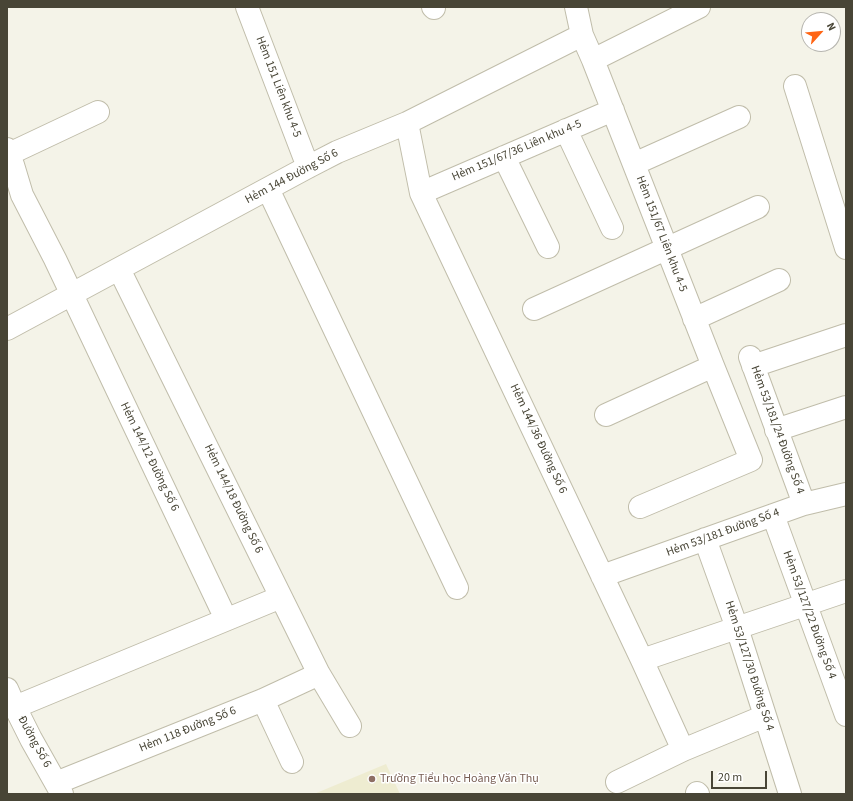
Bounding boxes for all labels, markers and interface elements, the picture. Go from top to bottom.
north arrow [801,12,841,52]
text: N [823,20,840,33]
street label: Hẻm 151 Liên khu 4-5 [252,34,304,140]
street label: Hẻm 151/67/36 Liên khu 4-5 [450,117,584,185]
street label: Hẻm 144 Đường Số 6 [243,146,341,208]
street label: Hẻm 151/67 Liên khu 4-5 [632,174,690,294]
street label: Hẻm 53/181/24 Đường Số 4 [747,364,807,496]
street label: Hẻm 144/36 Đường Số 6 [506,382,570,496]
street label: Hẻm 144/12 Đường Số 6 [116,400,182,514]
street label: Hẻm 144/18 Đường Số 6 [200,442,266,556]
street label: Hẻm 53/181 Đường Số 4 [664,506,782,560]
street label: Hẻm 53/127/22 Đường Số 4 [779,549,839,681]
street label: Hẻm 53/127/30 Đường Số 4 [721,599,777,733]
street label: Hẻm 118 Đường Số 6 [137,704,239,756]
street label: Đường Số 6 [14,714,54,770]
scale bar [713,763,769,789]
text: 20 m [718,769,742,786]
place label: Trường Tiểu học Hoàng Văn Thụ [380,772,539,786]
marker: Trường Tiểu học Hoàng Văn Thụ [367,774,377,784]

